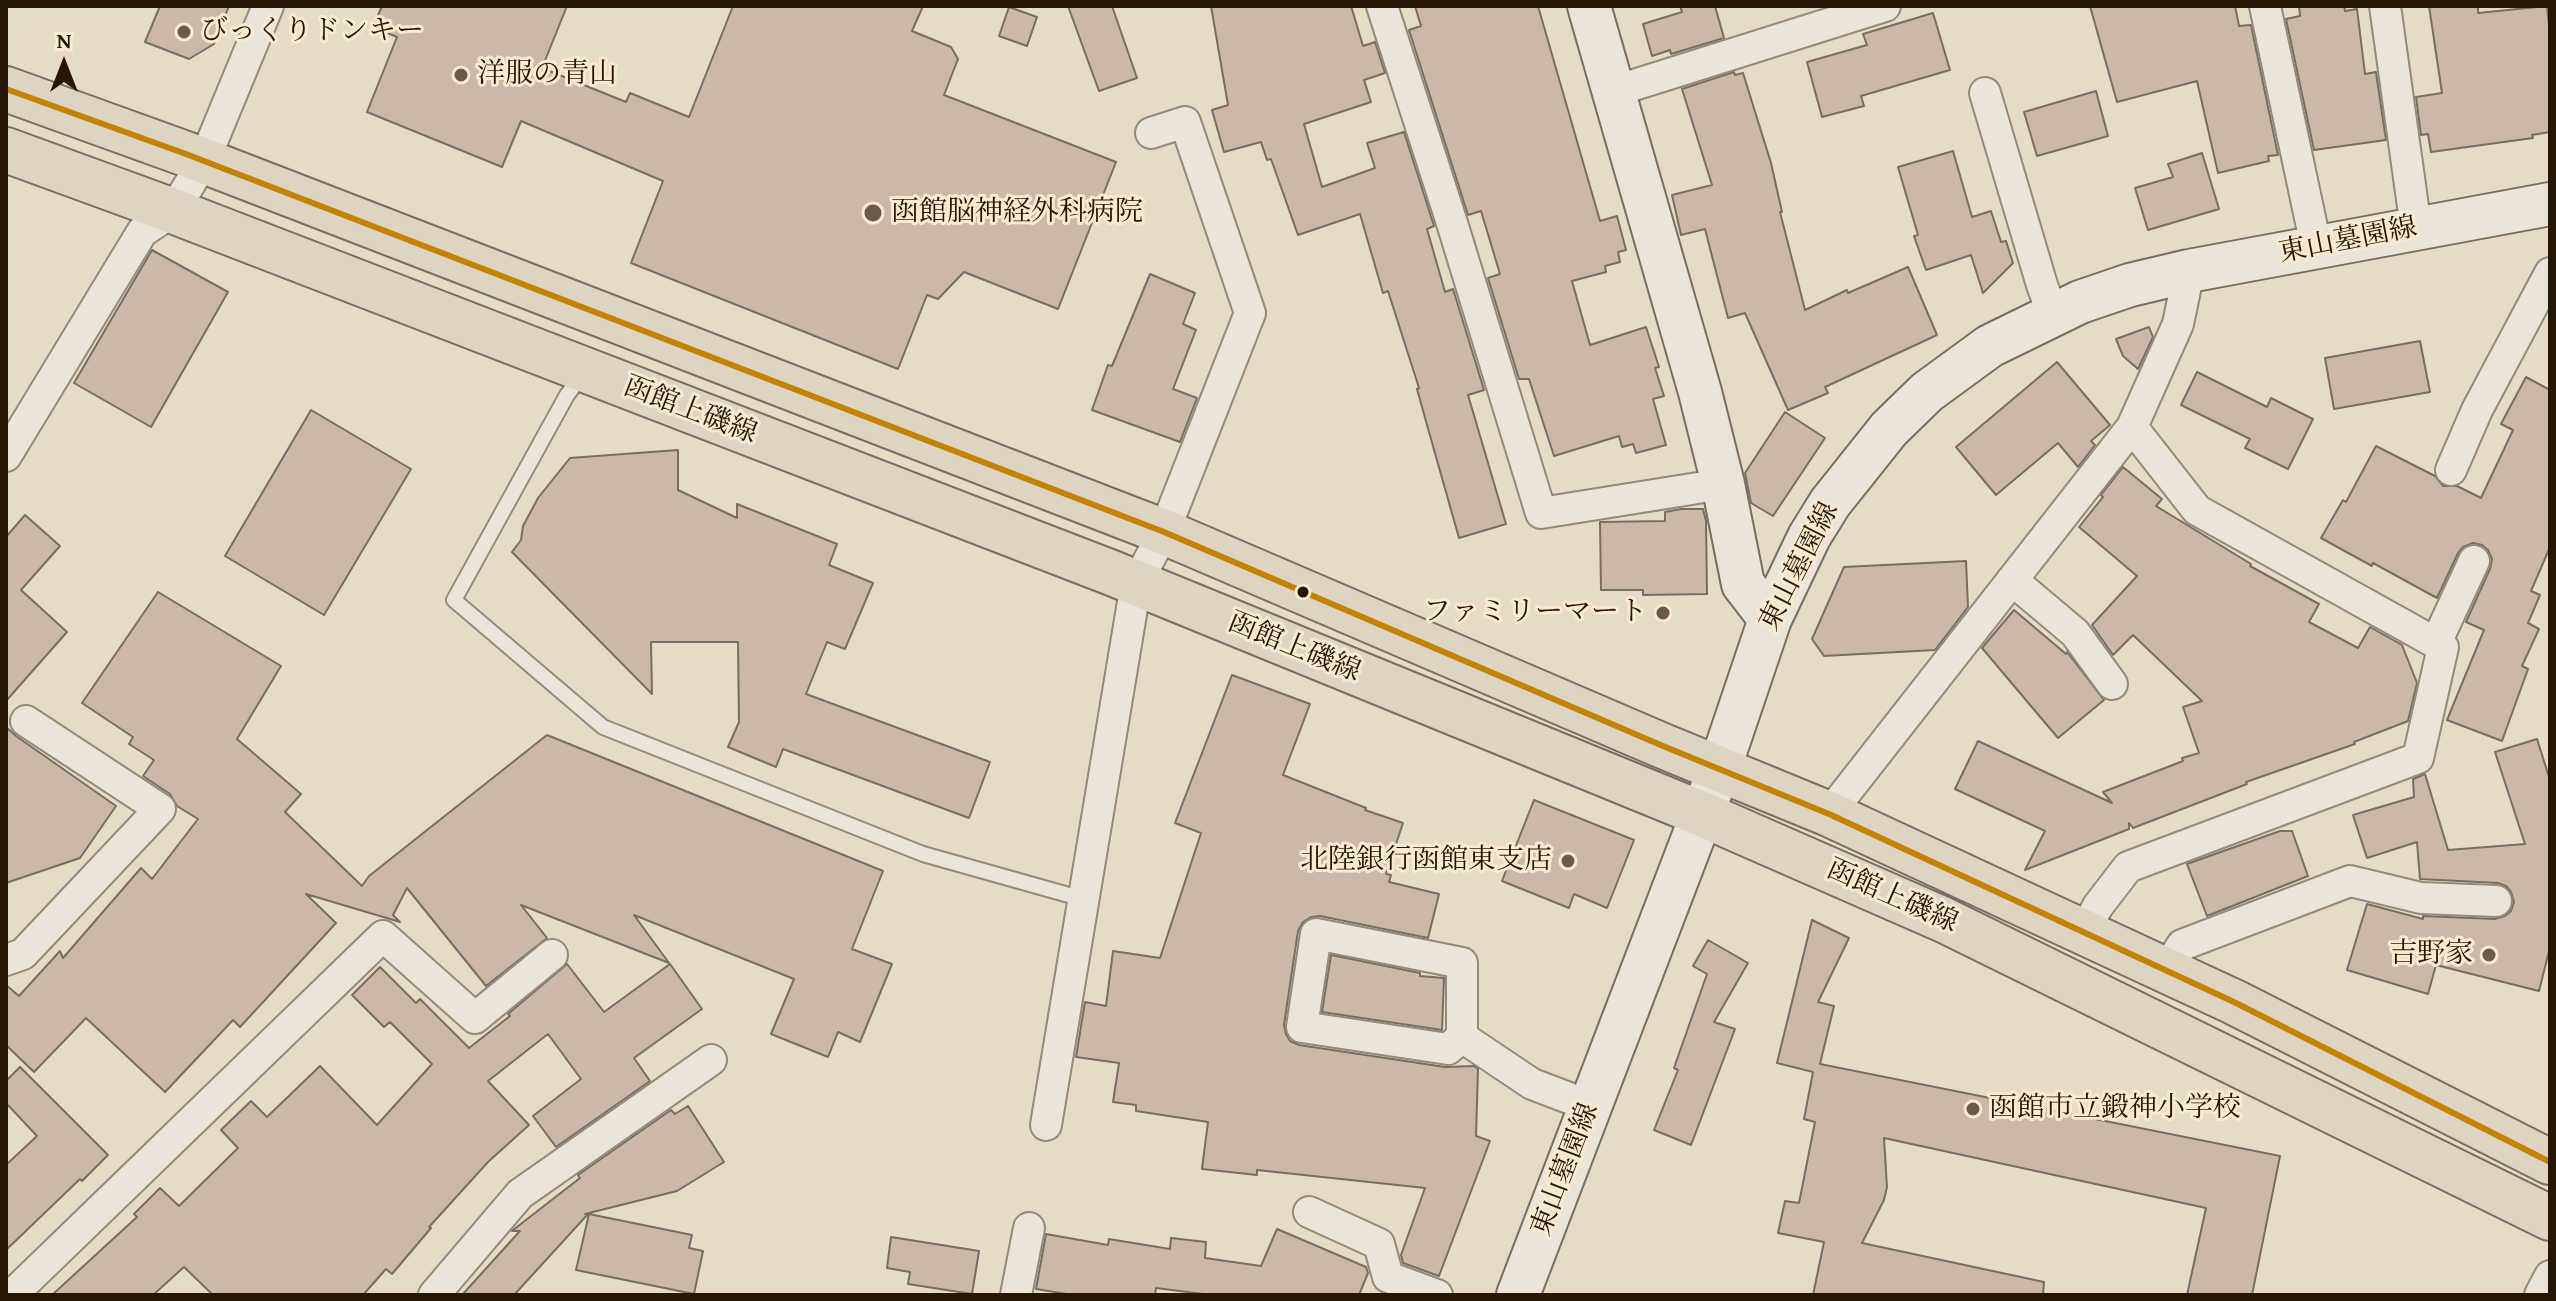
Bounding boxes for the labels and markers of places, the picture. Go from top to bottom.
place label: びっくりドンキー [200,15,424,49]
marker: びっくりドンキー [175,23,193,41]
place label: 洋服の青山 [477,58,617,92]
marker: 洋服の青山 [452,66,470,84]
place label: 函館脳神経外科病院 [891,196,1143,230]
marker: 函館脳神経外科病院 [862,202,884,224]
unlabelled marker [1295,584,1311,600]
place label: ファミリーマート [1423,596,1647,630]
marker: ファミリーマート [1654,604,1672,622]
place label: 北陸銀行函館東支店 [1300,844,1552,878]
marker: 北陸銀行函館東支店 [1559,852,1577,870]
place label: 吉野家 [2389,938,2473,972]
marker: 吉野家 [2480,946,2498,964]
place label: 函館市立鍛神小学校 [1989,1092,2241,1126]
marker: 函館市立鍛神小学校 [1964,1100,1982,1118]

